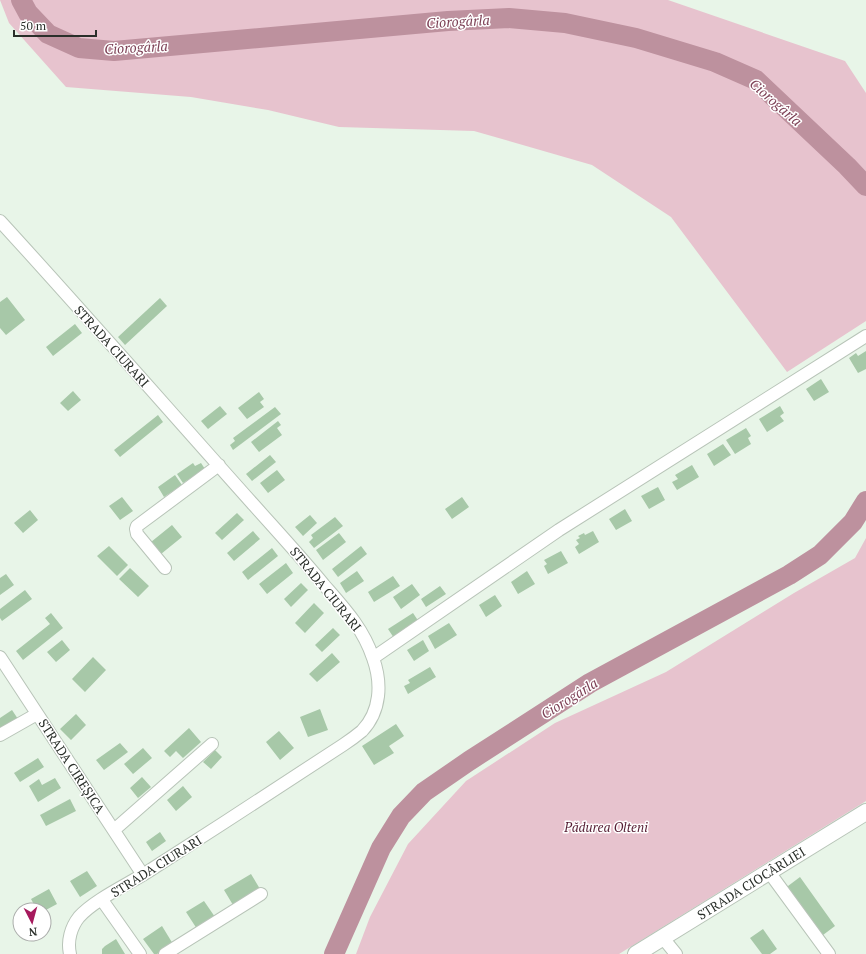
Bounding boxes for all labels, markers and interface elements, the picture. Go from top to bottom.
water label: Ciorogârla [426,10,490,32]
scale bar [14,12,96,38]
text: 50 m [20,18,47,33]
water label: Ciorogârla [104,36,168,58]
water label: Ciorogârla [746,74,806,130]
street label: STRADA CIURARI [70,301,154,391]
street label: STRADA CIURARI [286,543,366,635]
water label: Ciorogârla [537,673,601,723]
street label: STRADA CIREȘICA [35,715,109,817]
park label: Pădurea Olteni [563,818,648,836]
street label: STRADA CIURARI [107,831,205,901]
street label: STRADA CIOCÂRLIEI [694,842,808,924]
north arrow [12,902,52,942]
text: N [28,925,38,939]

